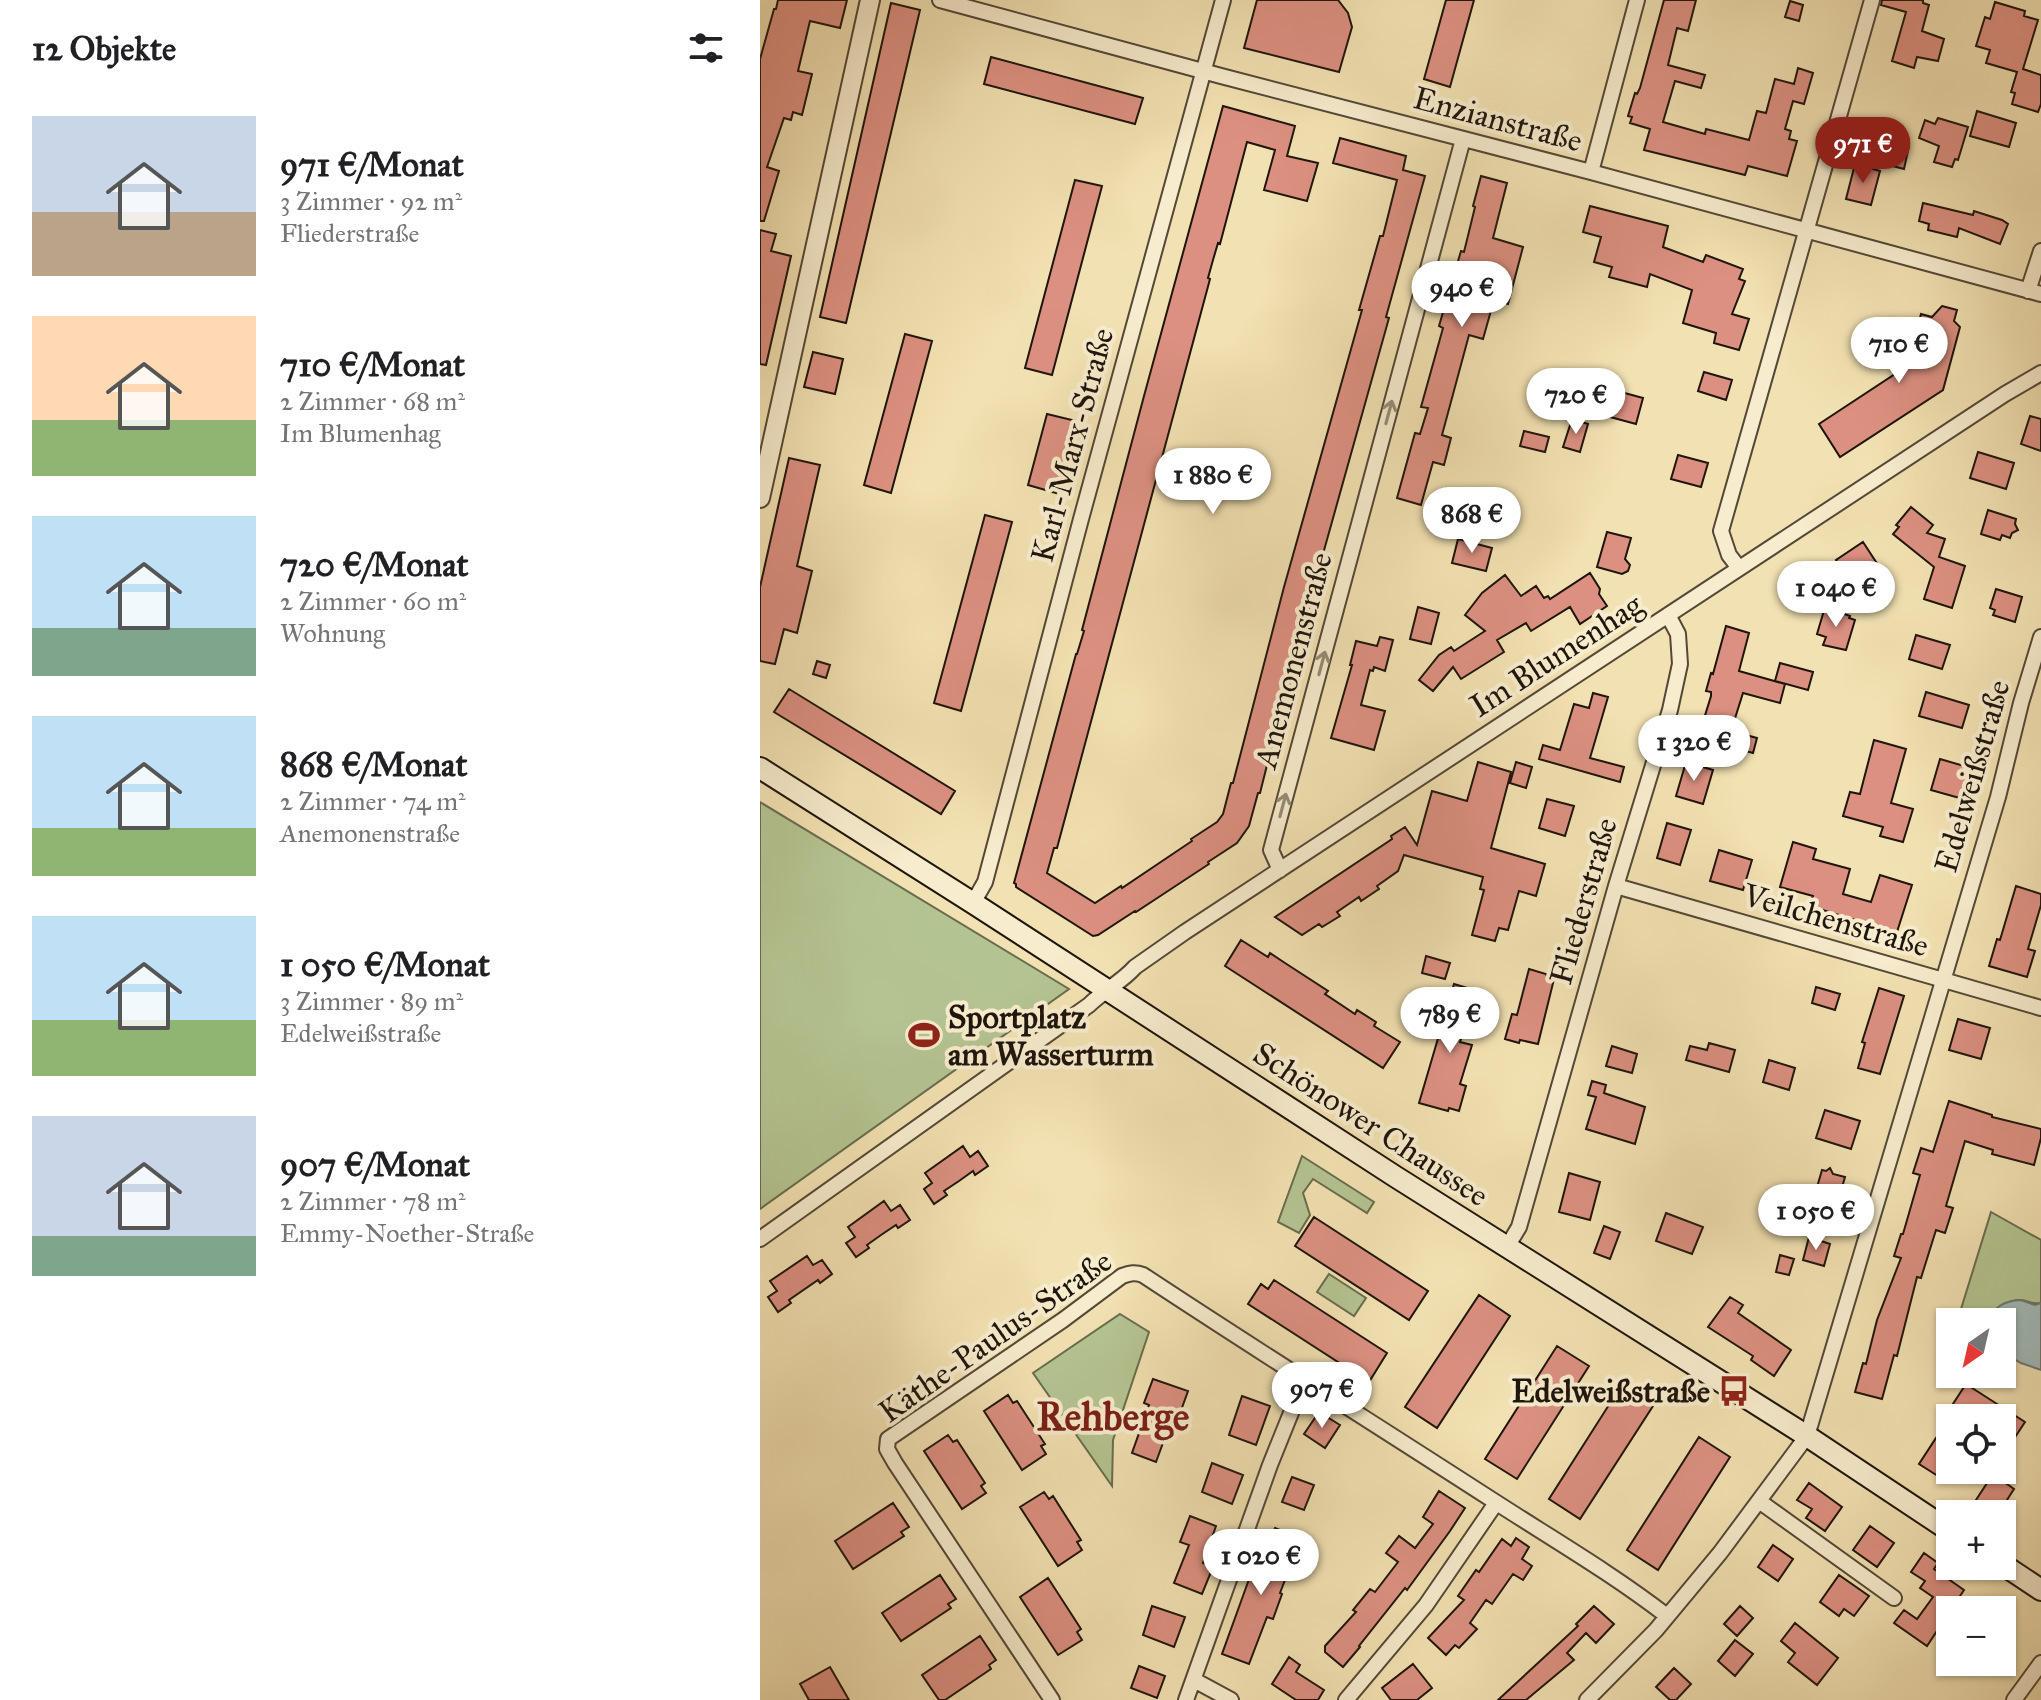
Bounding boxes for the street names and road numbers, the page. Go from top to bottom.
street label: Enzianstraße [1409,78,1587,161]
street label: Karl-Marx-Straße [1022,324,1122,567]
street label: Anemonenstraße [1245,548,1341,774]
street label: Im Blumenhag [1463,585,1651,726]
street label: Edelweißstraße [1926,675,2019,877]
street label: Fliederstraße [1541,813,1626,989]
street label: Veilchenstraße [1738,875,1933,966]
street label: Schönower Chaussee [1246,1034,1496,1215]
street label: Käthe-Paulus-Straße [871,1241,1119,1431]

